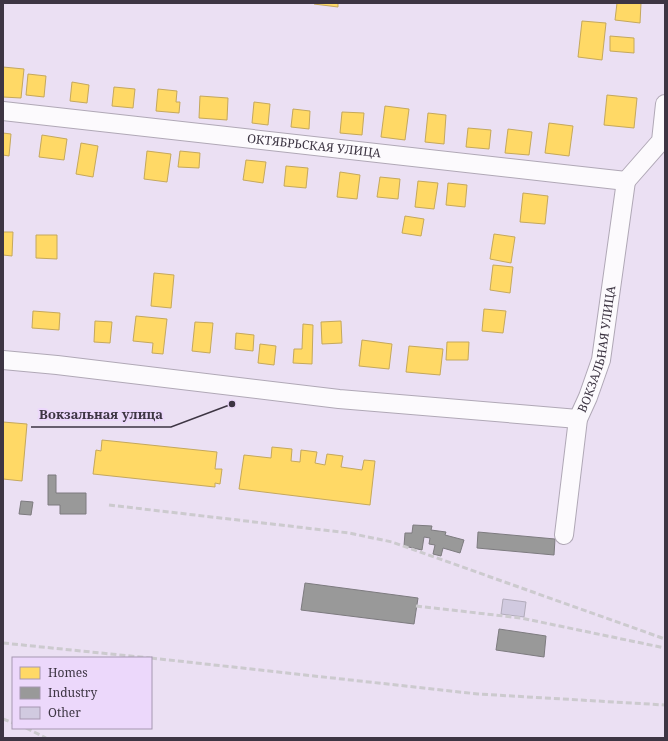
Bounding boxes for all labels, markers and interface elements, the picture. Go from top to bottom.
street label: ОКТЯБРЬСКАЯ УЛИЦА [246,129,382,161]
street label: ВОКЗАЛЬНАЯ УЛИЦА [573,284,619,415]
callout: Вокзальная улица [31,402,171,427]
text: Вокзальная улица [39,405,163,423]
legend [12,657,152,729]
text: Homes [48,664,88,681]
text: Industry [48,684,97,701]
text: Other [48,704,81,721]

